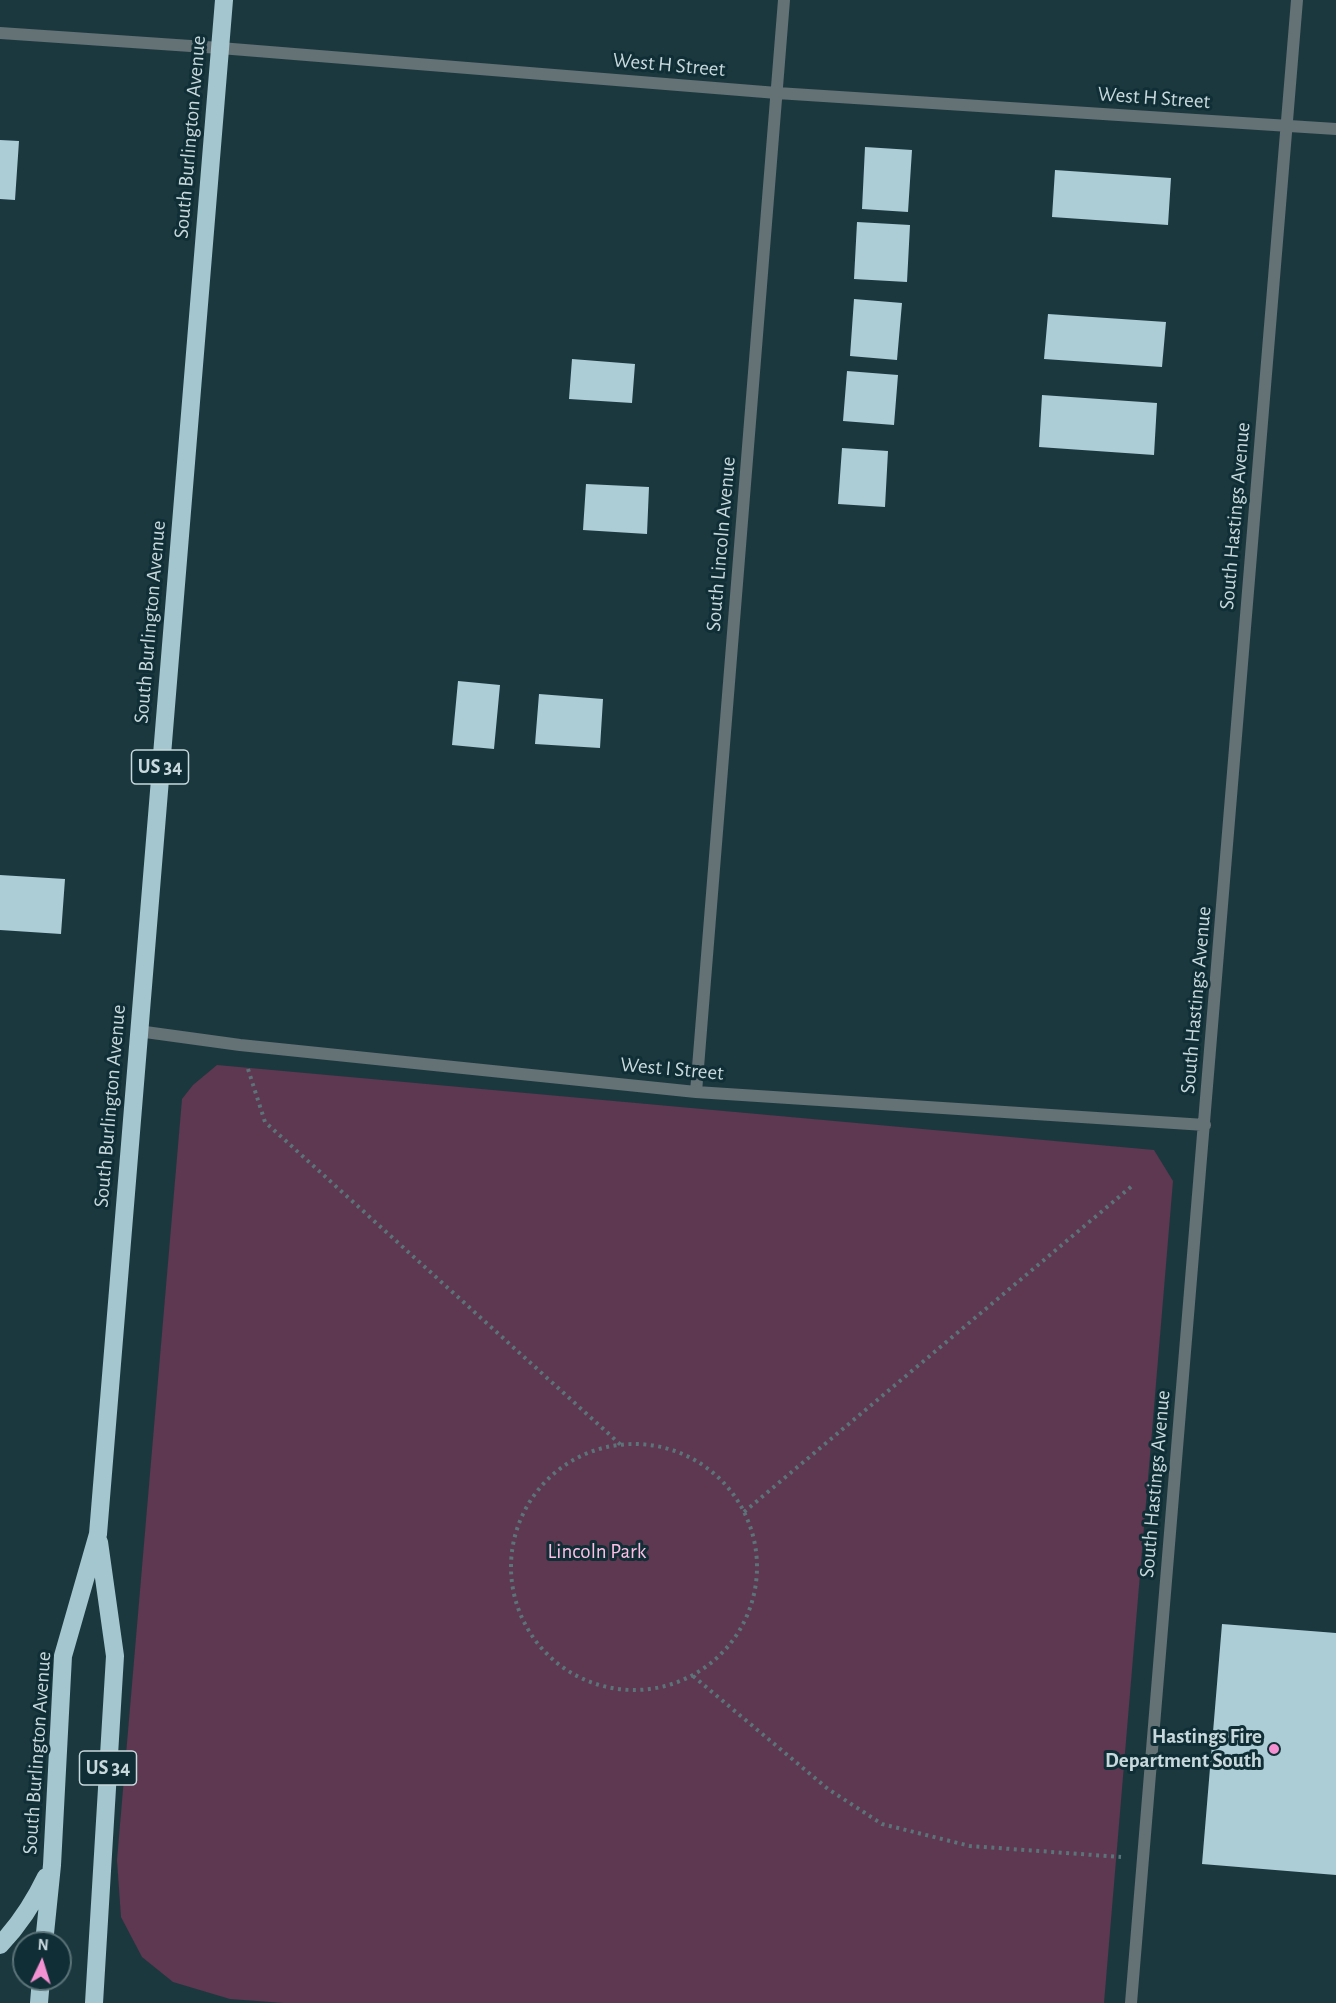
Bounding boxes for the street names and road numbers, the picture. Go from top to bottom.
street label: South Burlington Avenue [169,35,211,239]
street label: West H Street [612,48,726,82]
street label: West H Street [1097,81,1211,115]
street label: South Hastings Avenue [1214,421,1256,611]
street label: South Lincoln Avenue [701,456,741,632]
street label: South Burlington Avenue [129,520,171,724]
road number: US 34 [132,750,188,784]
street label: South Hastings Avenue [1175,905,1217,1095]
street label: South Burlington Avenue [89,1004,131,1208]
street label: West I Street [619,1052,725,1086]
street label: South Hastings Avenue [1134,1389,1176,1579]
street label: South Burlington Avenue [17,1651,57,1855]
road number: US 34 [80,1751,136,1785]

